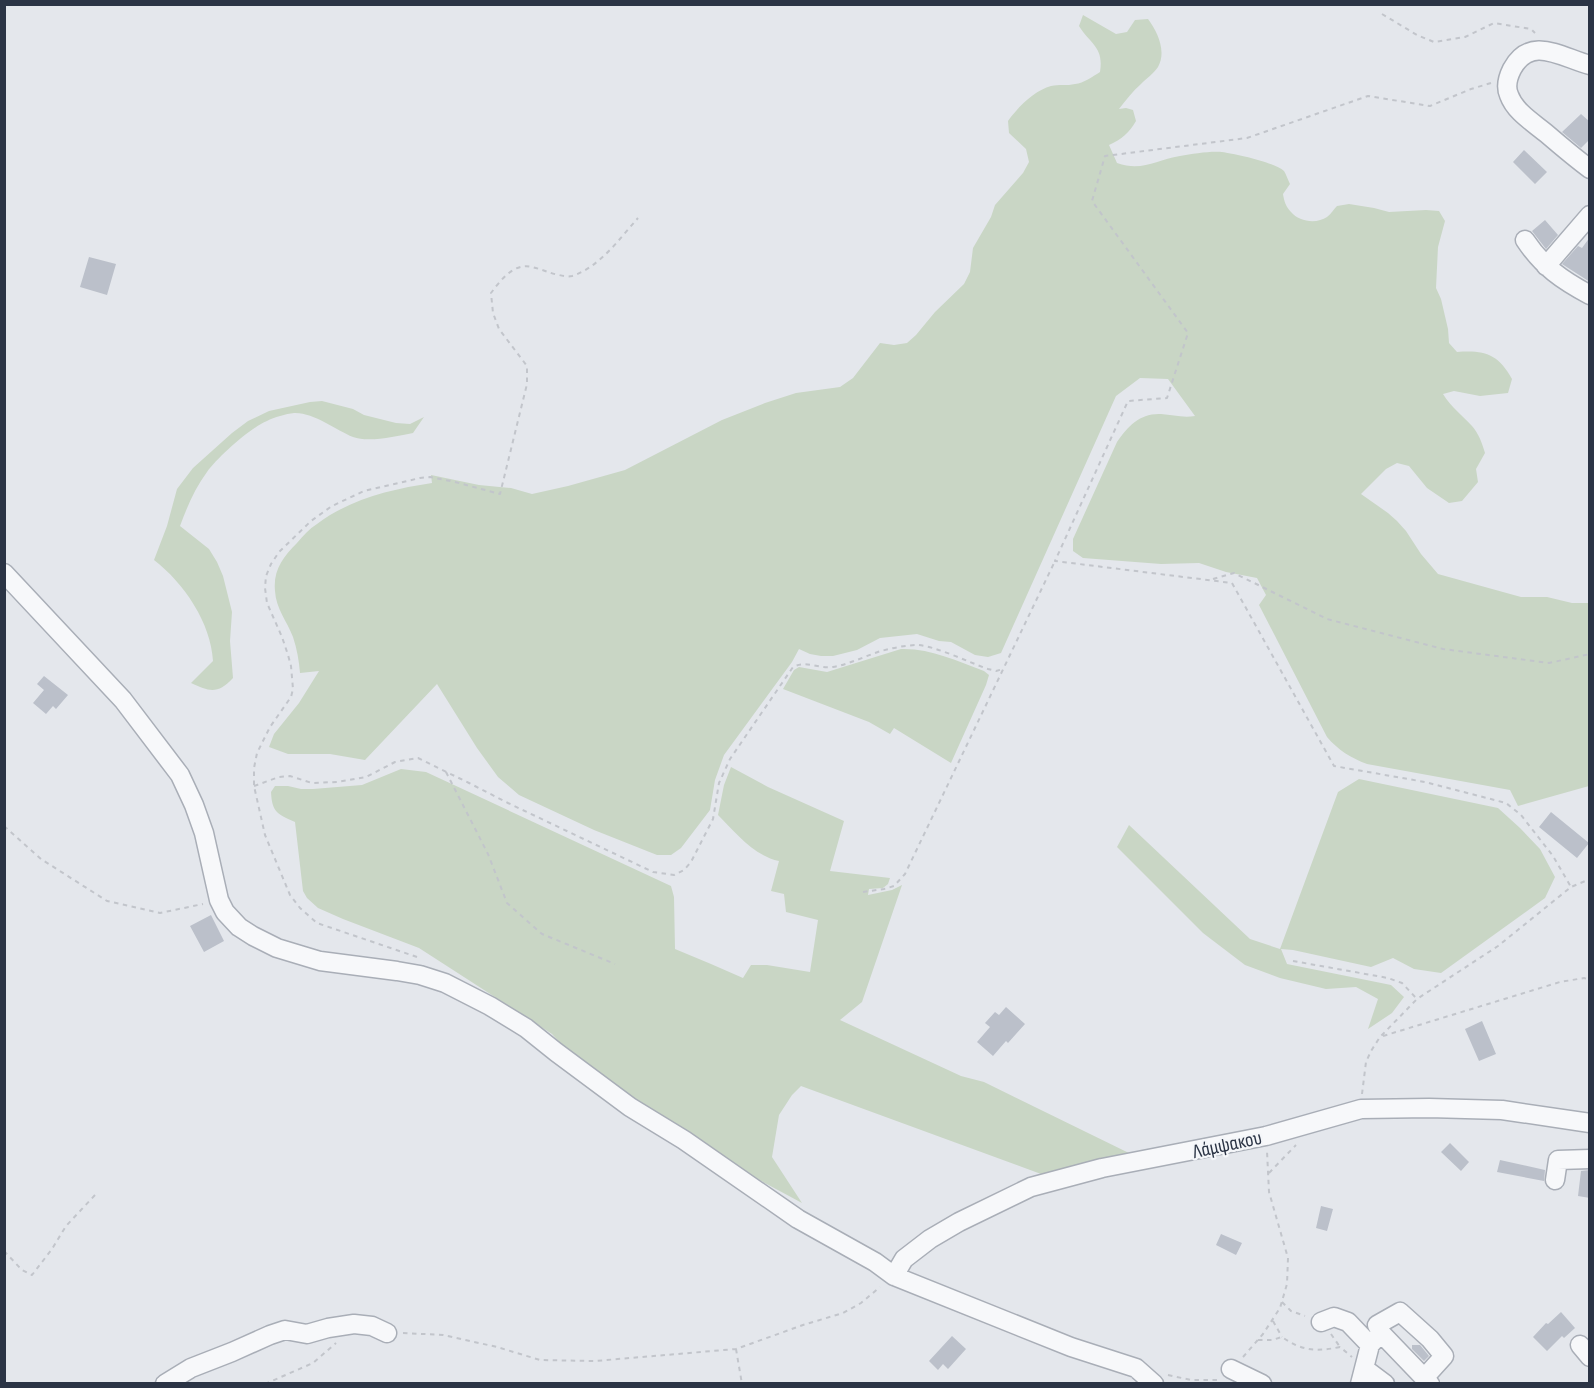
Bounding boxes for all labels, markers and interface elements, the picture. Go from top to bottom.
street label: Λάμψακου [1189,1126,1264,1164]

